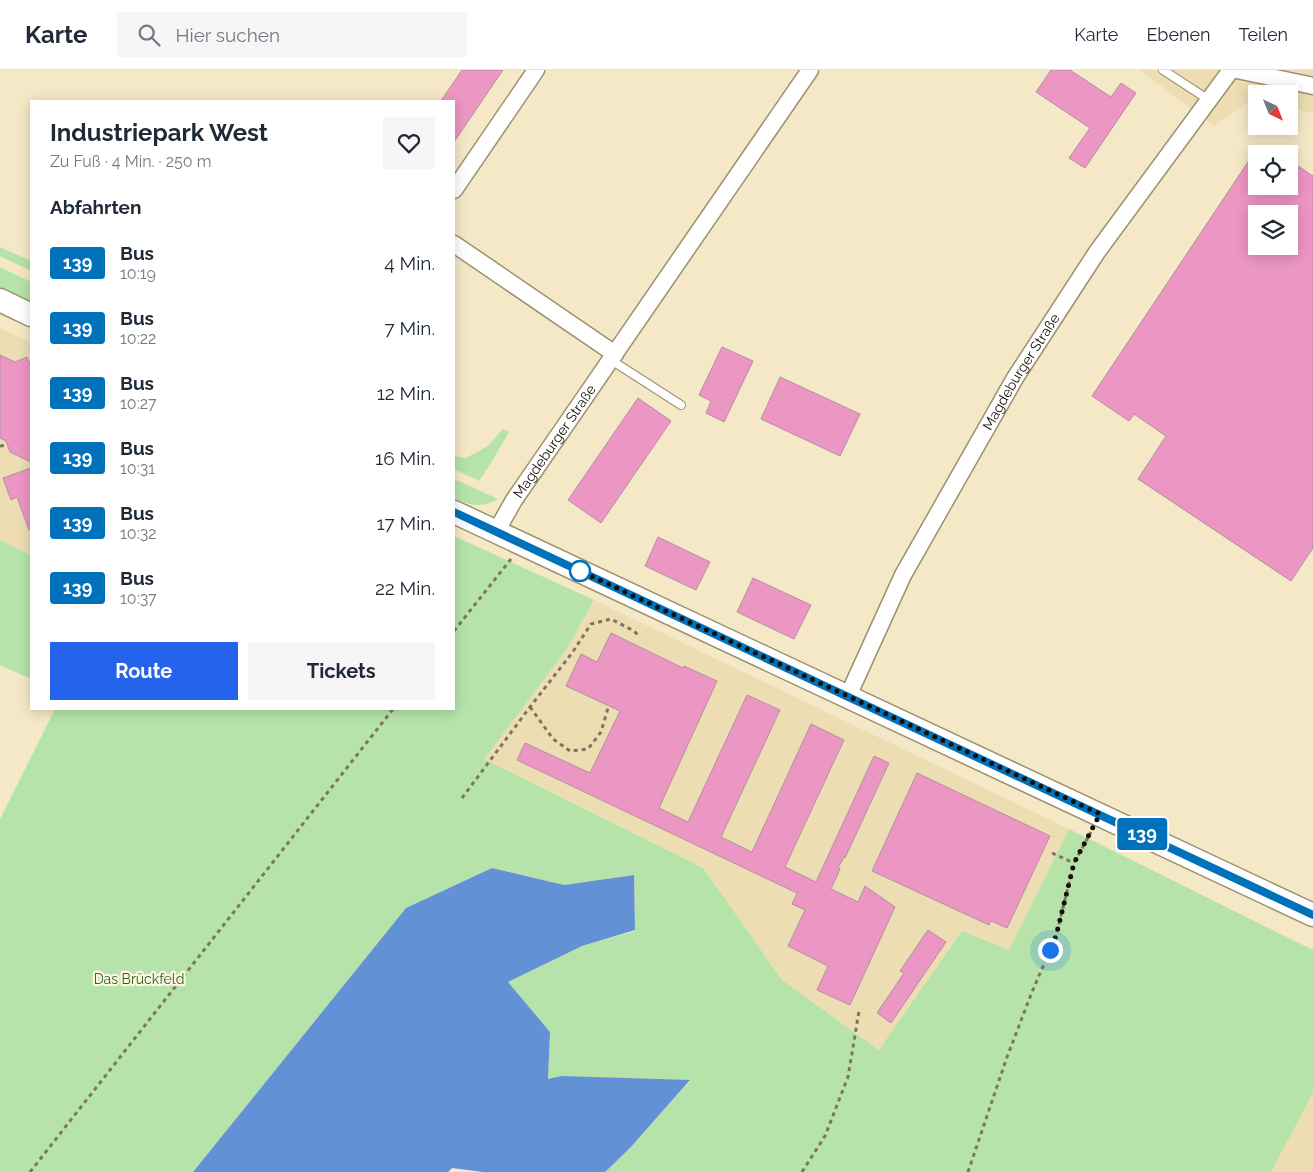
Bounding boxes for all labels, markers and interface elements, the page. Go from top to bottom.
search box [117,12,467,57]
text: Karte [25,20,87,49]
icon: search [135,21,163,49]
text: Hier suchen [175,24,280,46]
text: Karte [1074,24,1118,45]
text: Ebenen [1146,24,1211,45]
text: Teilen [1239,24,1288,45]
north arrow [1248,85,1298,135]
map controls [1248,85,1298,255]
button: heart [383,117,435,169]
text: Industriepark West [50,118,268,147]
button: locate [1248,145,1298,195]
text: Zu Fuß · 4 Min. · 250 m [50,152,211,171]
text: Abfahrten [50,196,141,218]
button: layers [1248,205,1298,255]
text: Bus [120,242,154,264]
text: 139 [63,252,92,273]
text: 4 Min. [384,252,435,274]
text: 10:19 [120,264,156,283]
text: Bus [120,307,154,329]
street label: Magdeburger Straße [979,310,1063,433]
text: 139 [63,317,92,338]
text: 7 Min. [385,317,435,339]
text: 10:22 [120,329,156,348]
text: Bus [120,372,154,394]
text: 139 [63,382,92,403]
text: 12 Min. [377,382,435,404]
street label: Magdeburger Straße [510,382,599,501]
text: 10:27 [120,394,157,413]
text: Bus [120,437,154,459]
text: 139 [63,447,92,468]
text: 16 Min. [375,447,435,469]
text: 10:31 [120,459,155,478]
text: Bus [120,502,154,524]
text: 139 [63,512,92,533]
text: 17 Min. [376,512,435,534]
text: 10:32 [120,524,157,543]
unlabelled marker [569,560,591,582]
text: Bus [120,567,154,589]
text: 139 [63,577,92,598]
text: 22 Min. [375,577,435,599]
text: 10:37 [120,589,157,608]
button: Route [50,642,238,700]
button: Tickets [248,642,435,700]
line badge: 139 [1113,818,1171,850]
text: 139 [1127,823,1157,844]
your location [1038,938,1063,963]
park label: Das Brückfeld [94,971,184,987]

